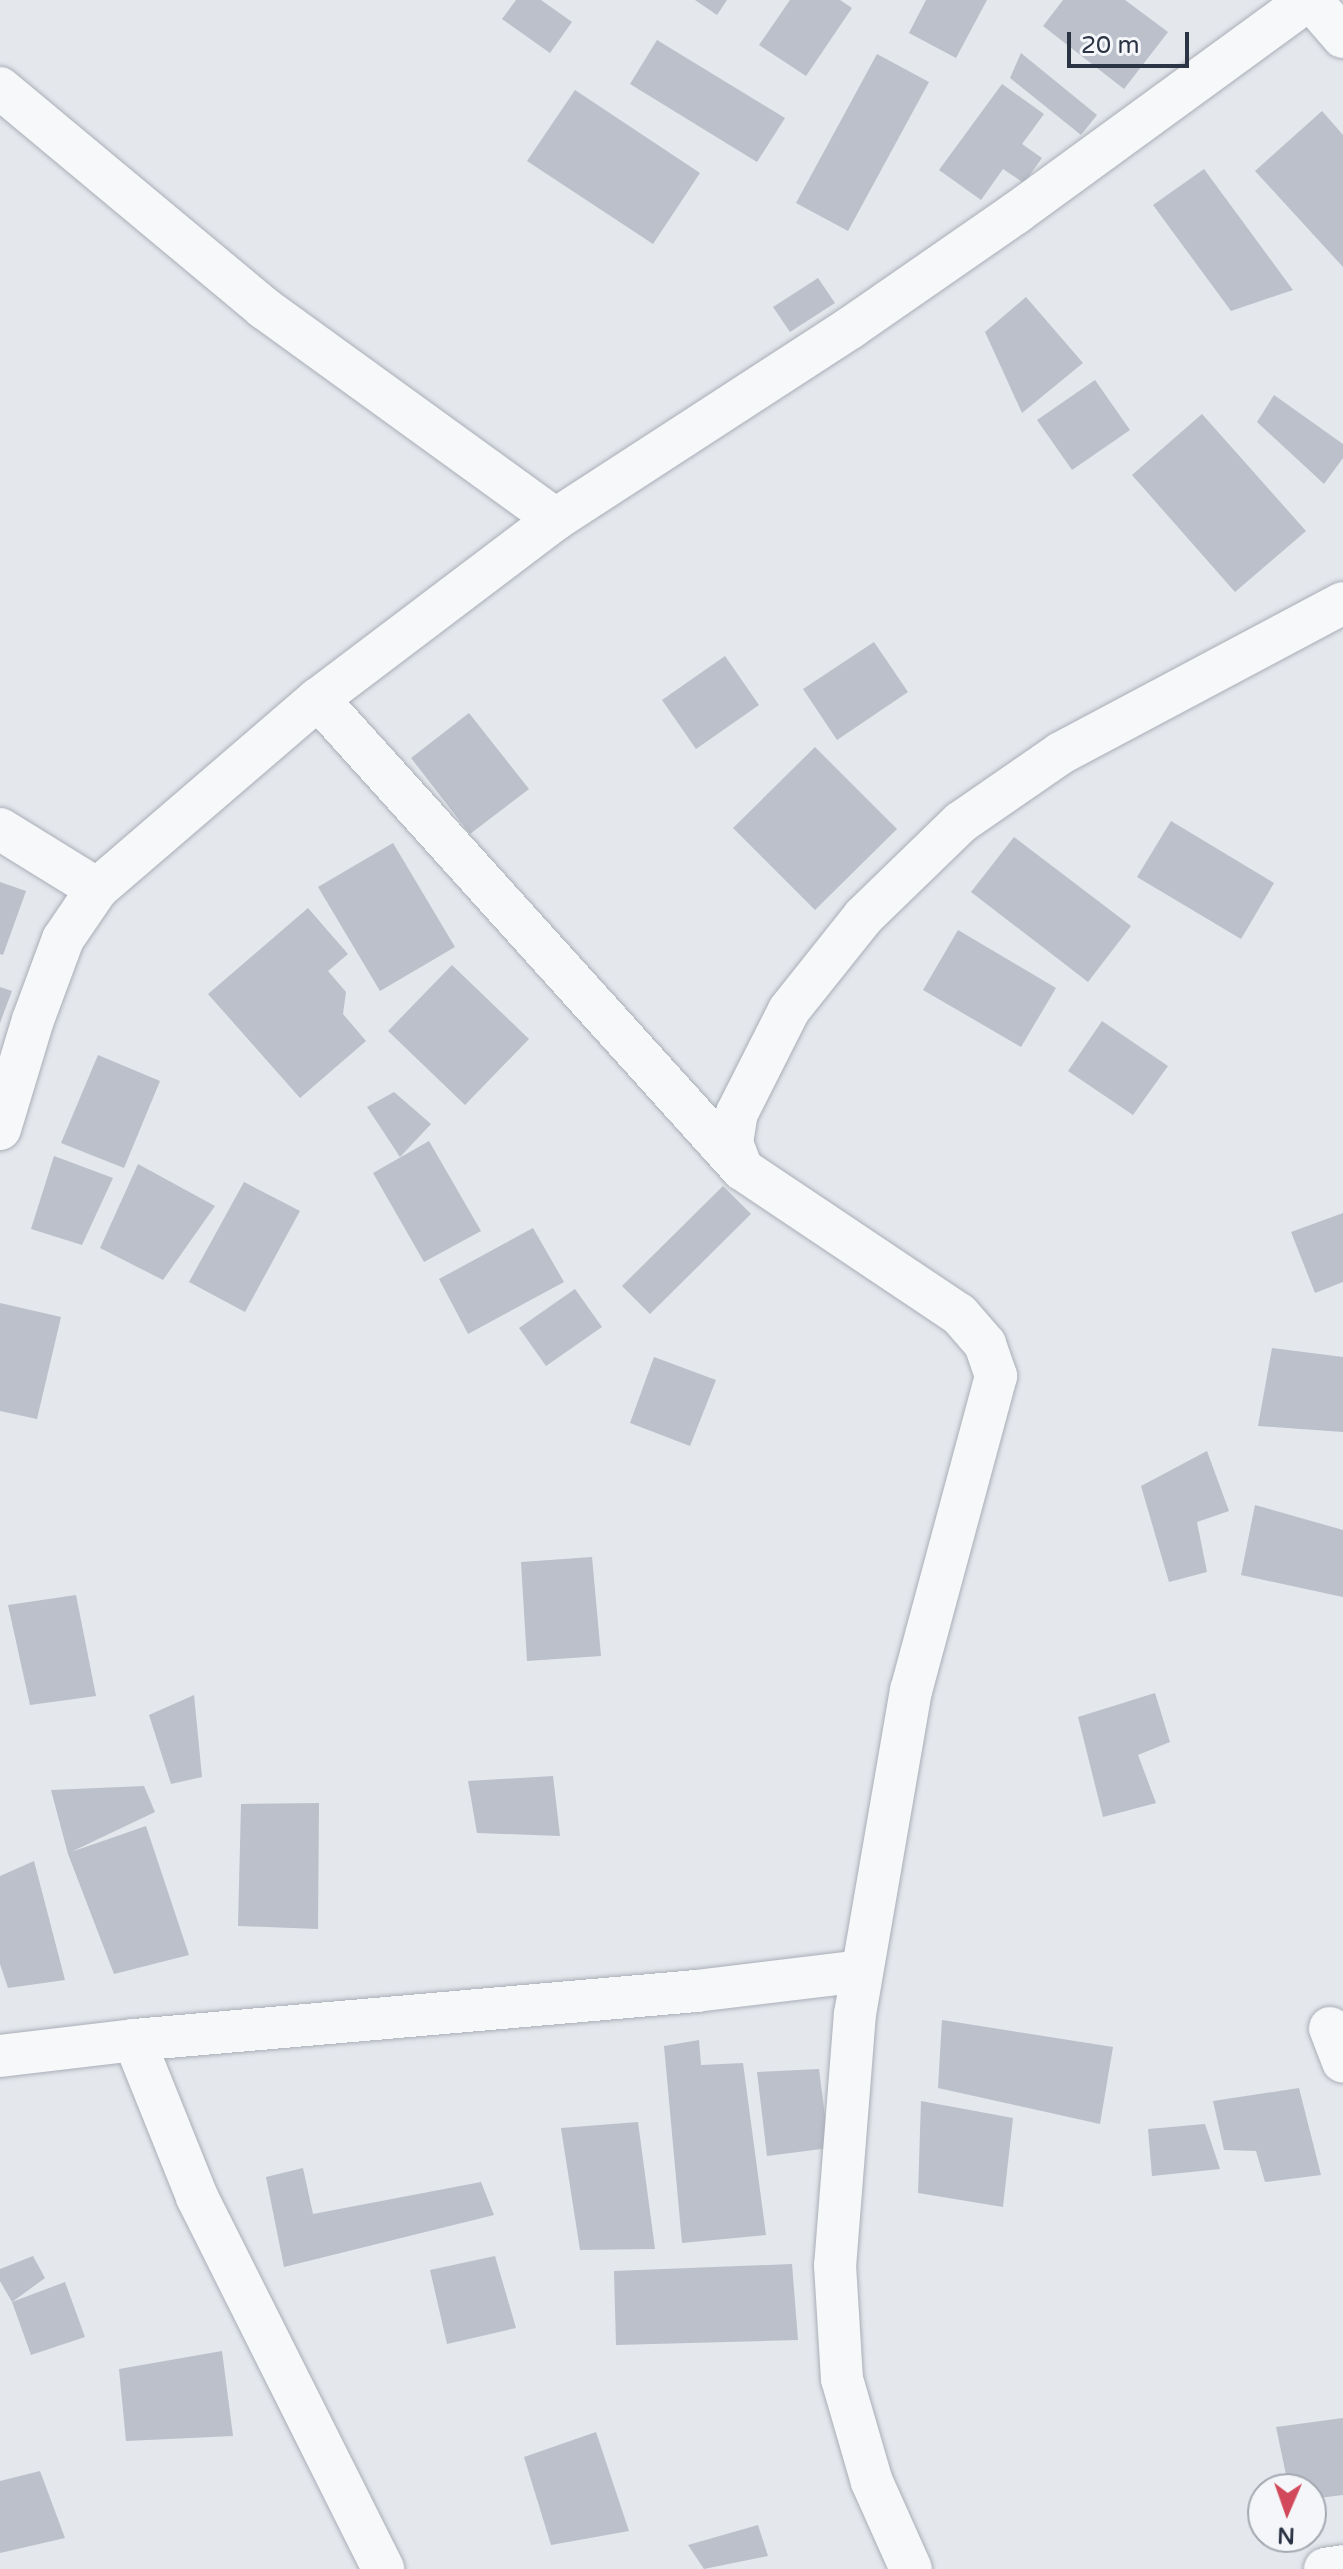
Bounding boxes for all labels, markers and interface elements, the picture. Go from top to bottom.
scale bar [1071,16,1193,66]
text: 20 m [1081,31,1139,60]
north arrow [1247,2473,1327,2553]
text: N [1277,2522,1296,2548]

